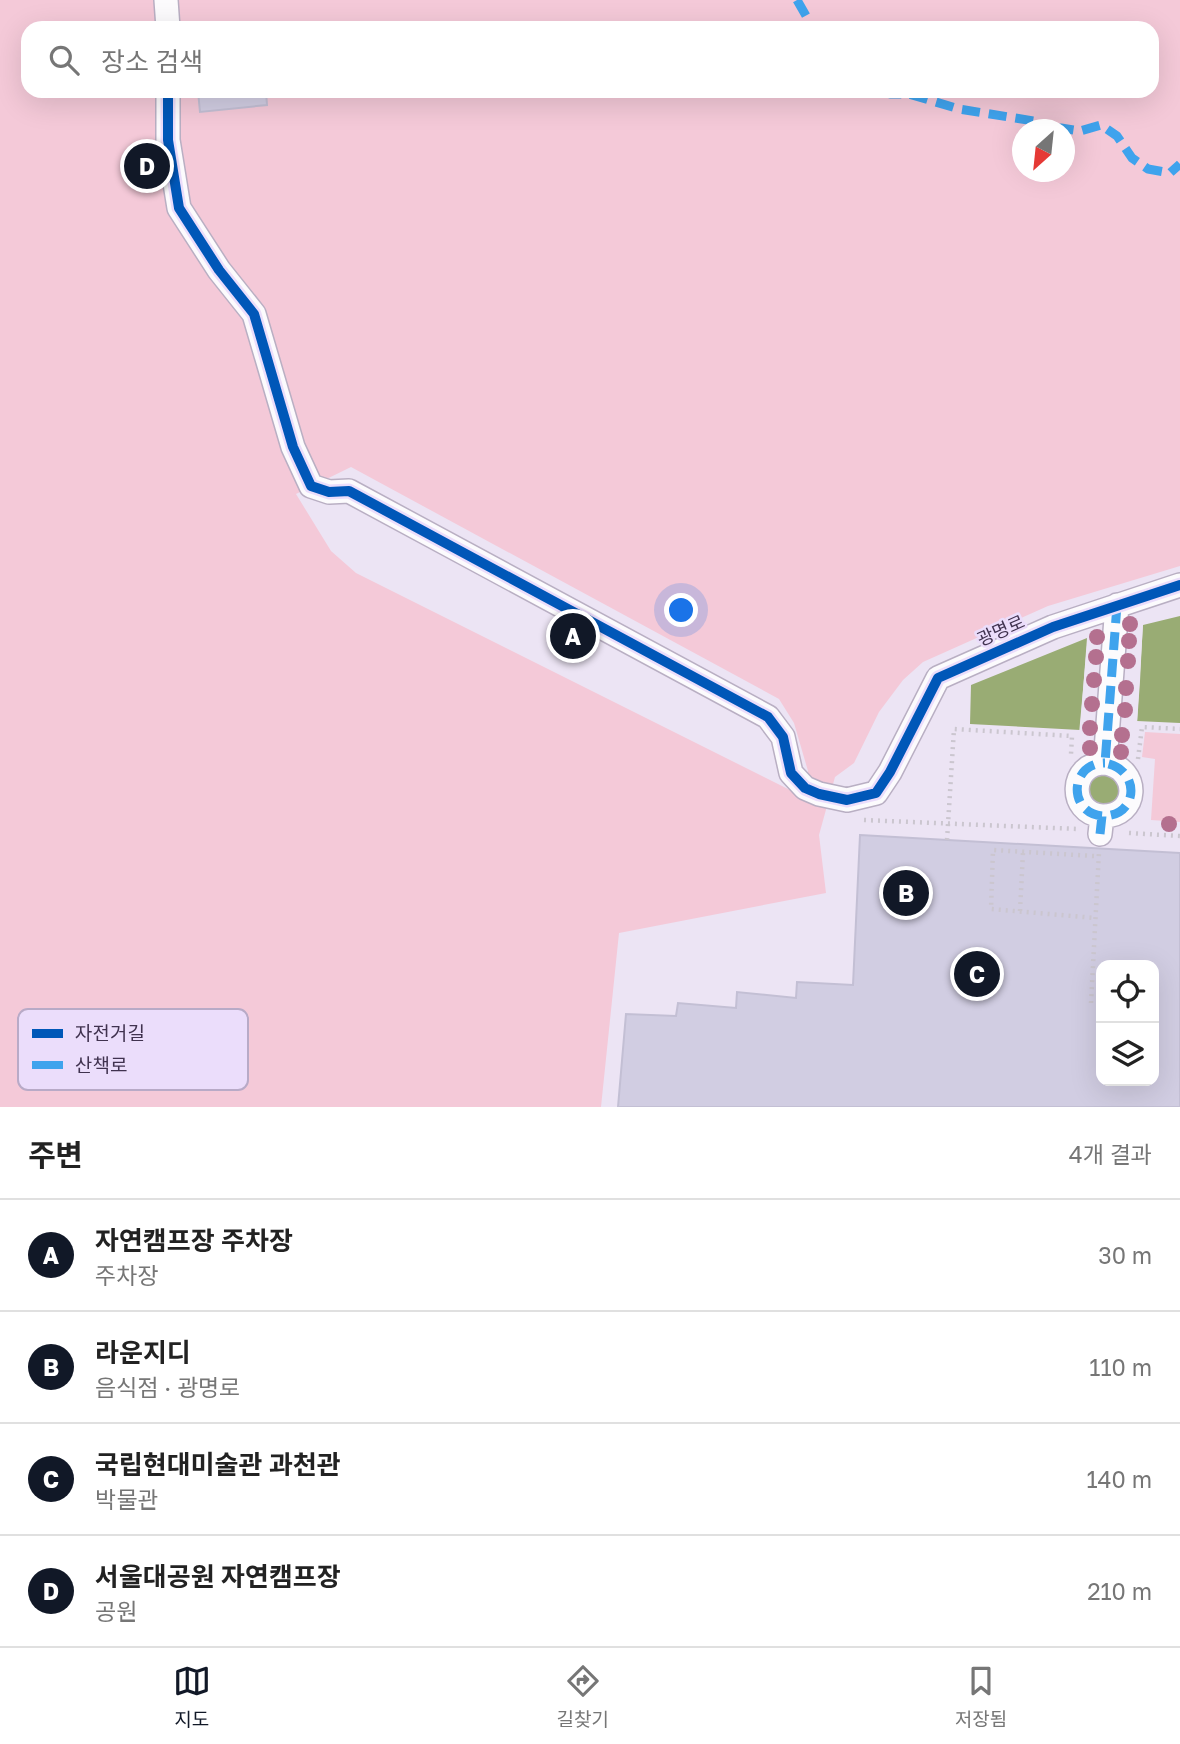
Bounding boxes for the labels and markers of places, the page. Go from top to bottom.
pin: D [124,140,170,192]
pin: A [550,610,596,662]
pin: B [883,867,929,919]
pin: C [954,948,1000,1000]

